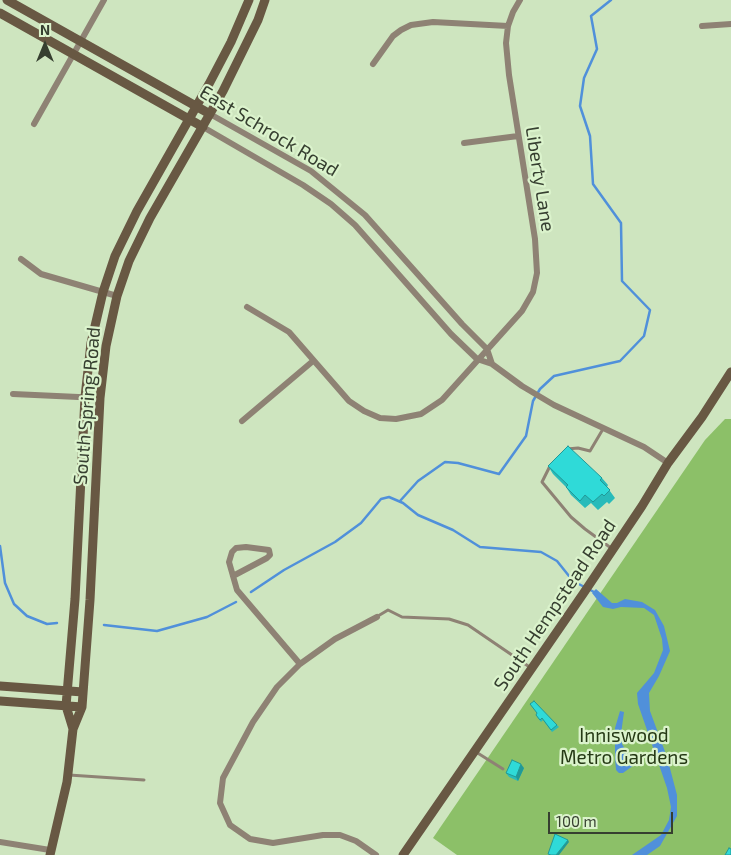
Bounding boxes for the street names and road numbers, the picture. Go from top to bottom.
street label: East Schrock Road [195,80,343,182]
street label: Liberty Lane [520,125,560,233]
street label: South Spring Road [69,326,105,486]
street label: South Hempstead Road [489,515,621,695]

